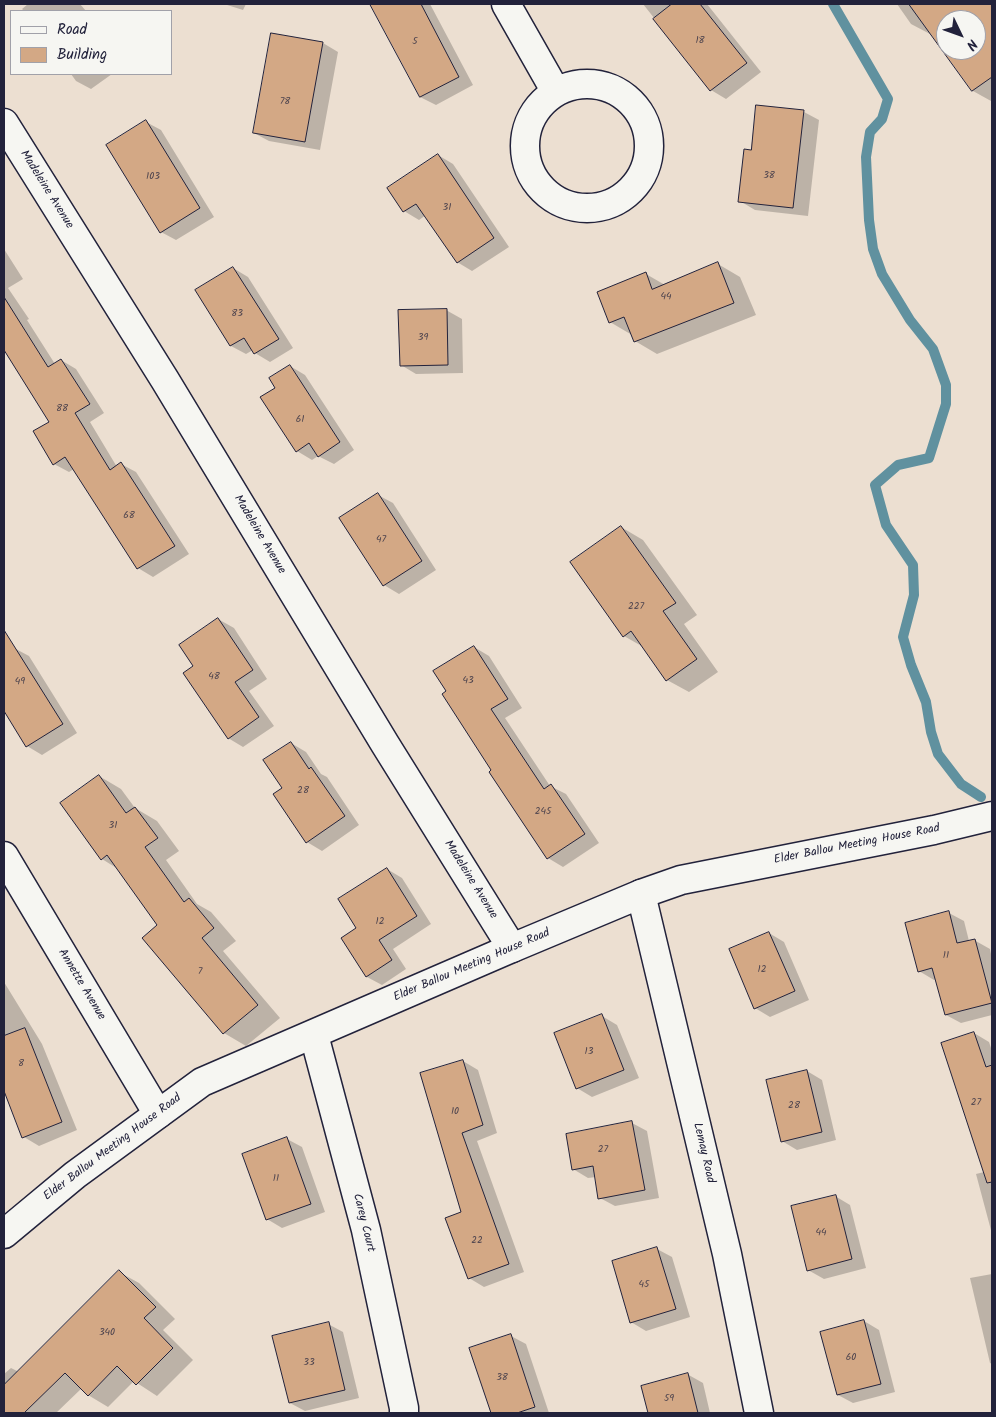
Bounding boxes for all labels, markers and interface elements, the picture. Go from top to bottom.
legend [10,10,172,75]
north arrow [936,10,986,60]
text: Road [57,18,87,42]
text: N [960,34,983,55]
house number: 18 [695,35,705,47]
house number: 5 [412,36,418,48]
text: Building [57,43,107,67]
house number: 78 [280,96,290,108]
street label: Madeleine Avenue [16,148,76,232]
house number: 38 [763,170,775,182]
house number: 103 [146,171,160,183]
house number: 31 [443,202,451,214]
house number: 44 [660,291,672,303]
house number: 83 [231,308,243,320]
house number: 39 [418,332,428,344]
house number: 88 [56,403,68,415]
house number: 61 [296,414,304,426]
street label: Madeleine Avenue [230,493,288,577]
house number: 68 [123,510,135,522]
house number: 47 [376,534,386,546]
house number: 227 [628,601,644,613]
house number: 48 [208,671,220,683]
house number: 43 [462,675,474,687]
house number: 49 [15,676,25,688]
house number: 28 [297,785,309,797]
house number: 245 [535,806,551,818]
house number: 31 [109,820,117,832]
street label: Elder Ballou Meeting House Road [773,822,941,868]
street label: Madeleine Avenue [440,838,500,922]
house number: 12 [376,916,384,928]
street label: Elder Ballou Meeting House Road [392,926,552,1006]
street label: Annette Avenue [54,947,108,1023]
house number: 11 [943,950,949,962]
house number: 12 [758,964,766,976]
house number: 7 [198,966,202,978]
house number: 13 [585,1046,593,1058]
house number: 8 [18,1058,24,1070]
street label: Elder Ballou Meeting House Road [41,1092,185,1204]
house number: 27 [971,1097,981,1109]
house number: 28 [788,1100,800,1112]
house number: 10 [451,1106,459,1118]
street label: Lemay Road [689,1121,717,1185]
house number: 27 [598,1144,608,1156]
house number: 11 [273,1173,279,1185]
street label: Carey Court [349,1192,377,1254]
house number: 44 [815,1227,827,1239]
house number: 22 [471,1235,483,1247]
house number: 45 [639,1279,649,1291]
house number: 340 [99,1327,115,1339]
house number: 60 [846,1352,856,1364]
house number: 33 [303,1357,315,1369]
house number: 38 [496,1372,508,1384]
house number: 59 [664,1393,674,1405]

